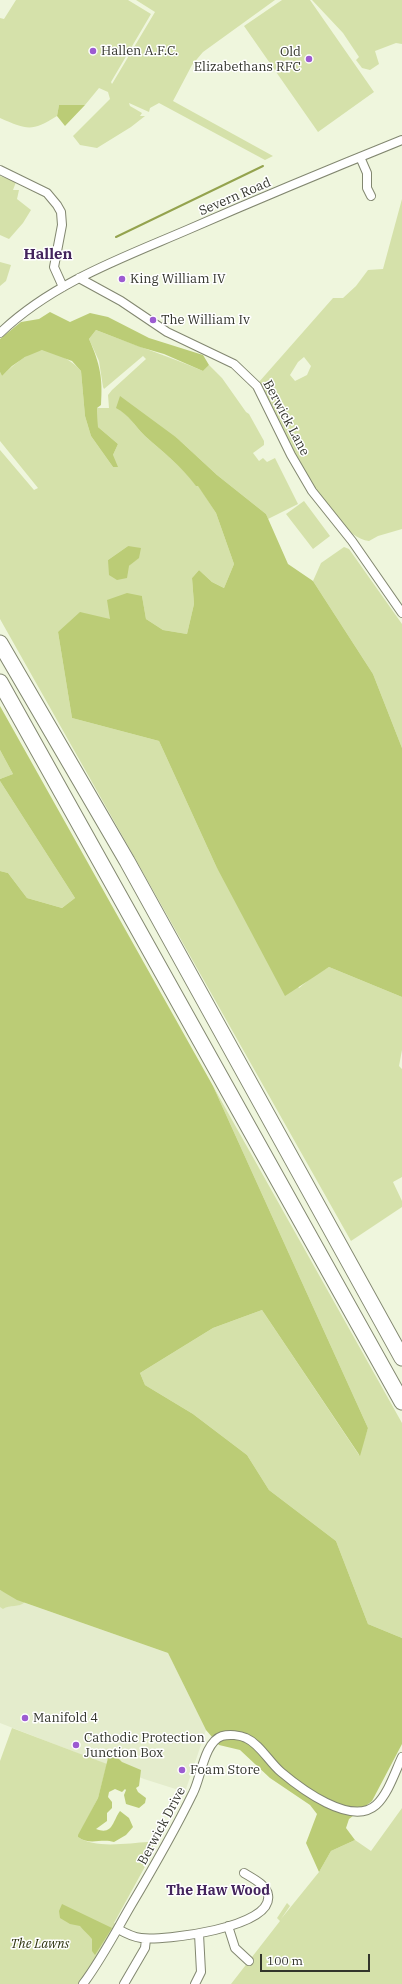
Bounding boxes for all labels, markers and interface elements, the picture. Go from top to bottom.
place label: Hallen A.F.C. [101,43,178,59]
place label: Old Elizabethans RFC [194,44,301,75]
marker: Hallen A.F.C. [88,46,98,56]
marker: Old Elizabethans RFC [304,54,314,64]
street label: Severn Road [197,175,273,219]
district label: Hallen [24,246,72,264]
place label: King William IV [130,271,226,287]
marker: King William IV [117,274,127,284]
place label: The William Iv [161,312,250,328]
marker: The William Iv [148,315,158,325]
street label: Berwick Lane [260,378,312,458]
place label: Manifold 4 [33,1710,98,1726]
marker: Manifold 4 [20,1713,30,1723]
place label: Cathodic Protection Junction Box [84,1730,205,1761]
marker: Cathodic Protection Junction Box [71,1740,81,1750]
place label: Foam Store [190,1762,260,1778]
marker: Foam Store [177,1765,187,1775]
street label: Berwick Drive [135,1784,189,1868]
district label: The Haw Wood [166,1883,270,1899]
park label: The Lawns [11,1936,69,1952]
scale bar [262,1946,372,1972]
text: 100 m [267,1953,303,1968]

